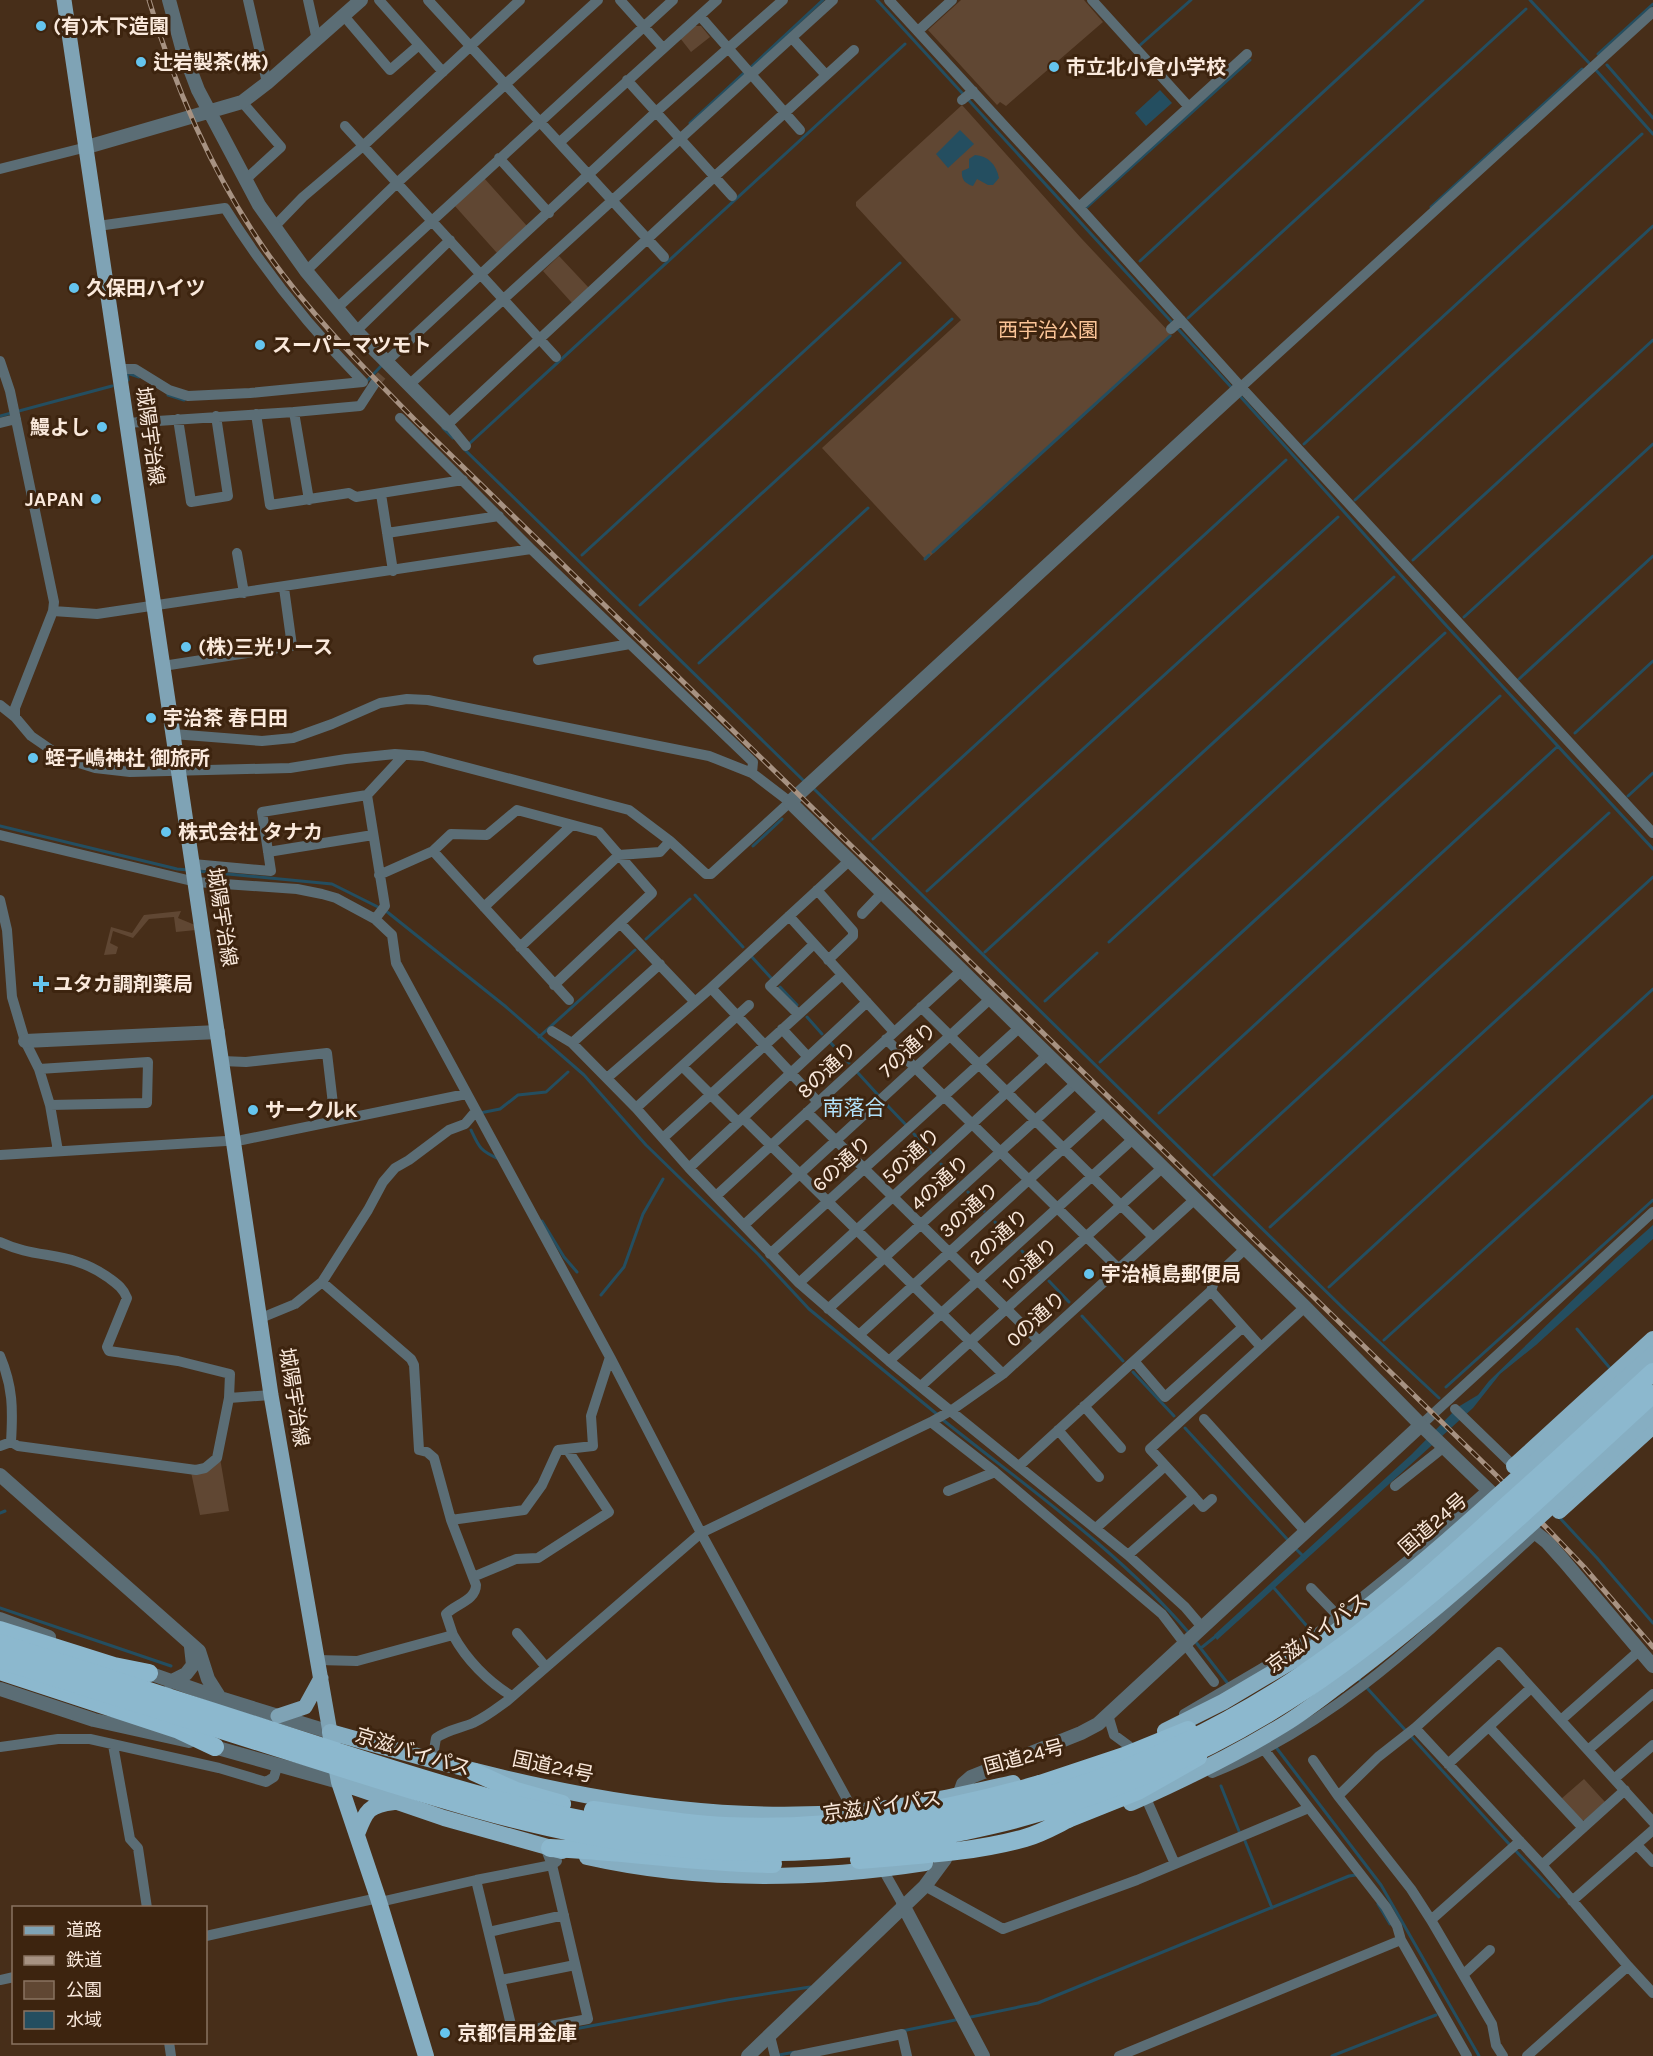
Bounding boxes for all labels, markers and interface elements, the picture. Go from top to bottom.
place label: (有)木下造園 [53,15,169,38]
marker: (有)木下造園 [34,19,48,33]
place label: 辻岩製茶(株) [153,51,269,74]
marker: 辻岩製茶(株) [134,55,148,69]
place label: 市立北小倉小学校 [1066,56,1226,79]
marker: 市立北小倉小学校 [1047,60,1061,74]
place label: 久保田ハイツ [86,277,206,300]
marker: 久保田ハイツ [67,281,81,295]
park label: 西宇治公園 [998,319,1098,342]
place label: スーパーマツモト [272,334,432,357]
marker: スーパーマツモト [253,338,267,352]
street label: 城陽宇治線 [132,385,168,487]
place label: 鰻よし [30,416,90,439]
marker: 鰻よし [95,420,109,434]
place label: JAPAN [25,488,84,511]
marker: JAPAN [89,492,103,506]
place label: (株)三光リース [198,636,333,659]
marker: (株)三光リース [179,640,193,654]
place label: 宇治茶 春日田 [163,707,288,730]
marker: 宇治茶 春日田 [144,711,158,725]
place label: 蛭子嶋神社 御旅所 [45,747,210,770]
marker: 蛭子嶋神社 御旅所 [26,751,40,765]
place label: 株式会社 タナカ [178,821,323,844]
marker: 株式会社 タナカ [159,825,173,839]
street label: 城陽宇治線 [203,866,241,968]
place label: ユタカ調剤薬局 [53,973,193,996]
marker: ユタカ調剤薬局 [34,977,48,991]
street label: 7の通り [875,1018,941,1082]
street label: 8の通り [793,1037,861,1103]
district label: 南落合 [823,1096,886,1120]
place label: サークルK [265,1099,357,1122]
marker: サークルK [246,1103,260,1117]
street label: 5の通り [877,1123,945,1189]
street label: 6の通り [808,1132,876,1196]
street label: 4の通り [906,1151,974,1215]
street label: 3の通り [935,1177,1003,1243]
street label: 2の通り [965,1205,1033,1269]
street label: 1の通り [998,1233,1062,1295]
place label: 宇治槇島郵便局 [1101,1263,1241,1286]
marker: 宇治槇島郵便局 [1082,1267,1096,1281]
street label: 0の通り [1002,1286,1070,1352]
street label: 城陽宇治線 [275,1346,313,1448]
street label: 国道24号 [1394,1488,1472,1560]
street label: 京滋バイパス [1262,1589,1372,1677]
street label: 京滋バイパス [352,1724,474,1780]
street label: 国道24号 [981,1735,1067,1779]
street label: 国道24号 [510,1747,596,1787]
street label: 京滋バイパス [821,1786,943,1826]
legend [12,1906,207,2044]
text: 道路 [66,1919,102,1941]
text: 鉄道 [66,1949,102,1971]
text: 公園 [66,1979,102,2001]
text: 水域 [66,2009,102,2031]
place label: 京都信用金庫 [457,2022,577,2045]
marker: 京都信用金庫 [438,2026,452,2040]

